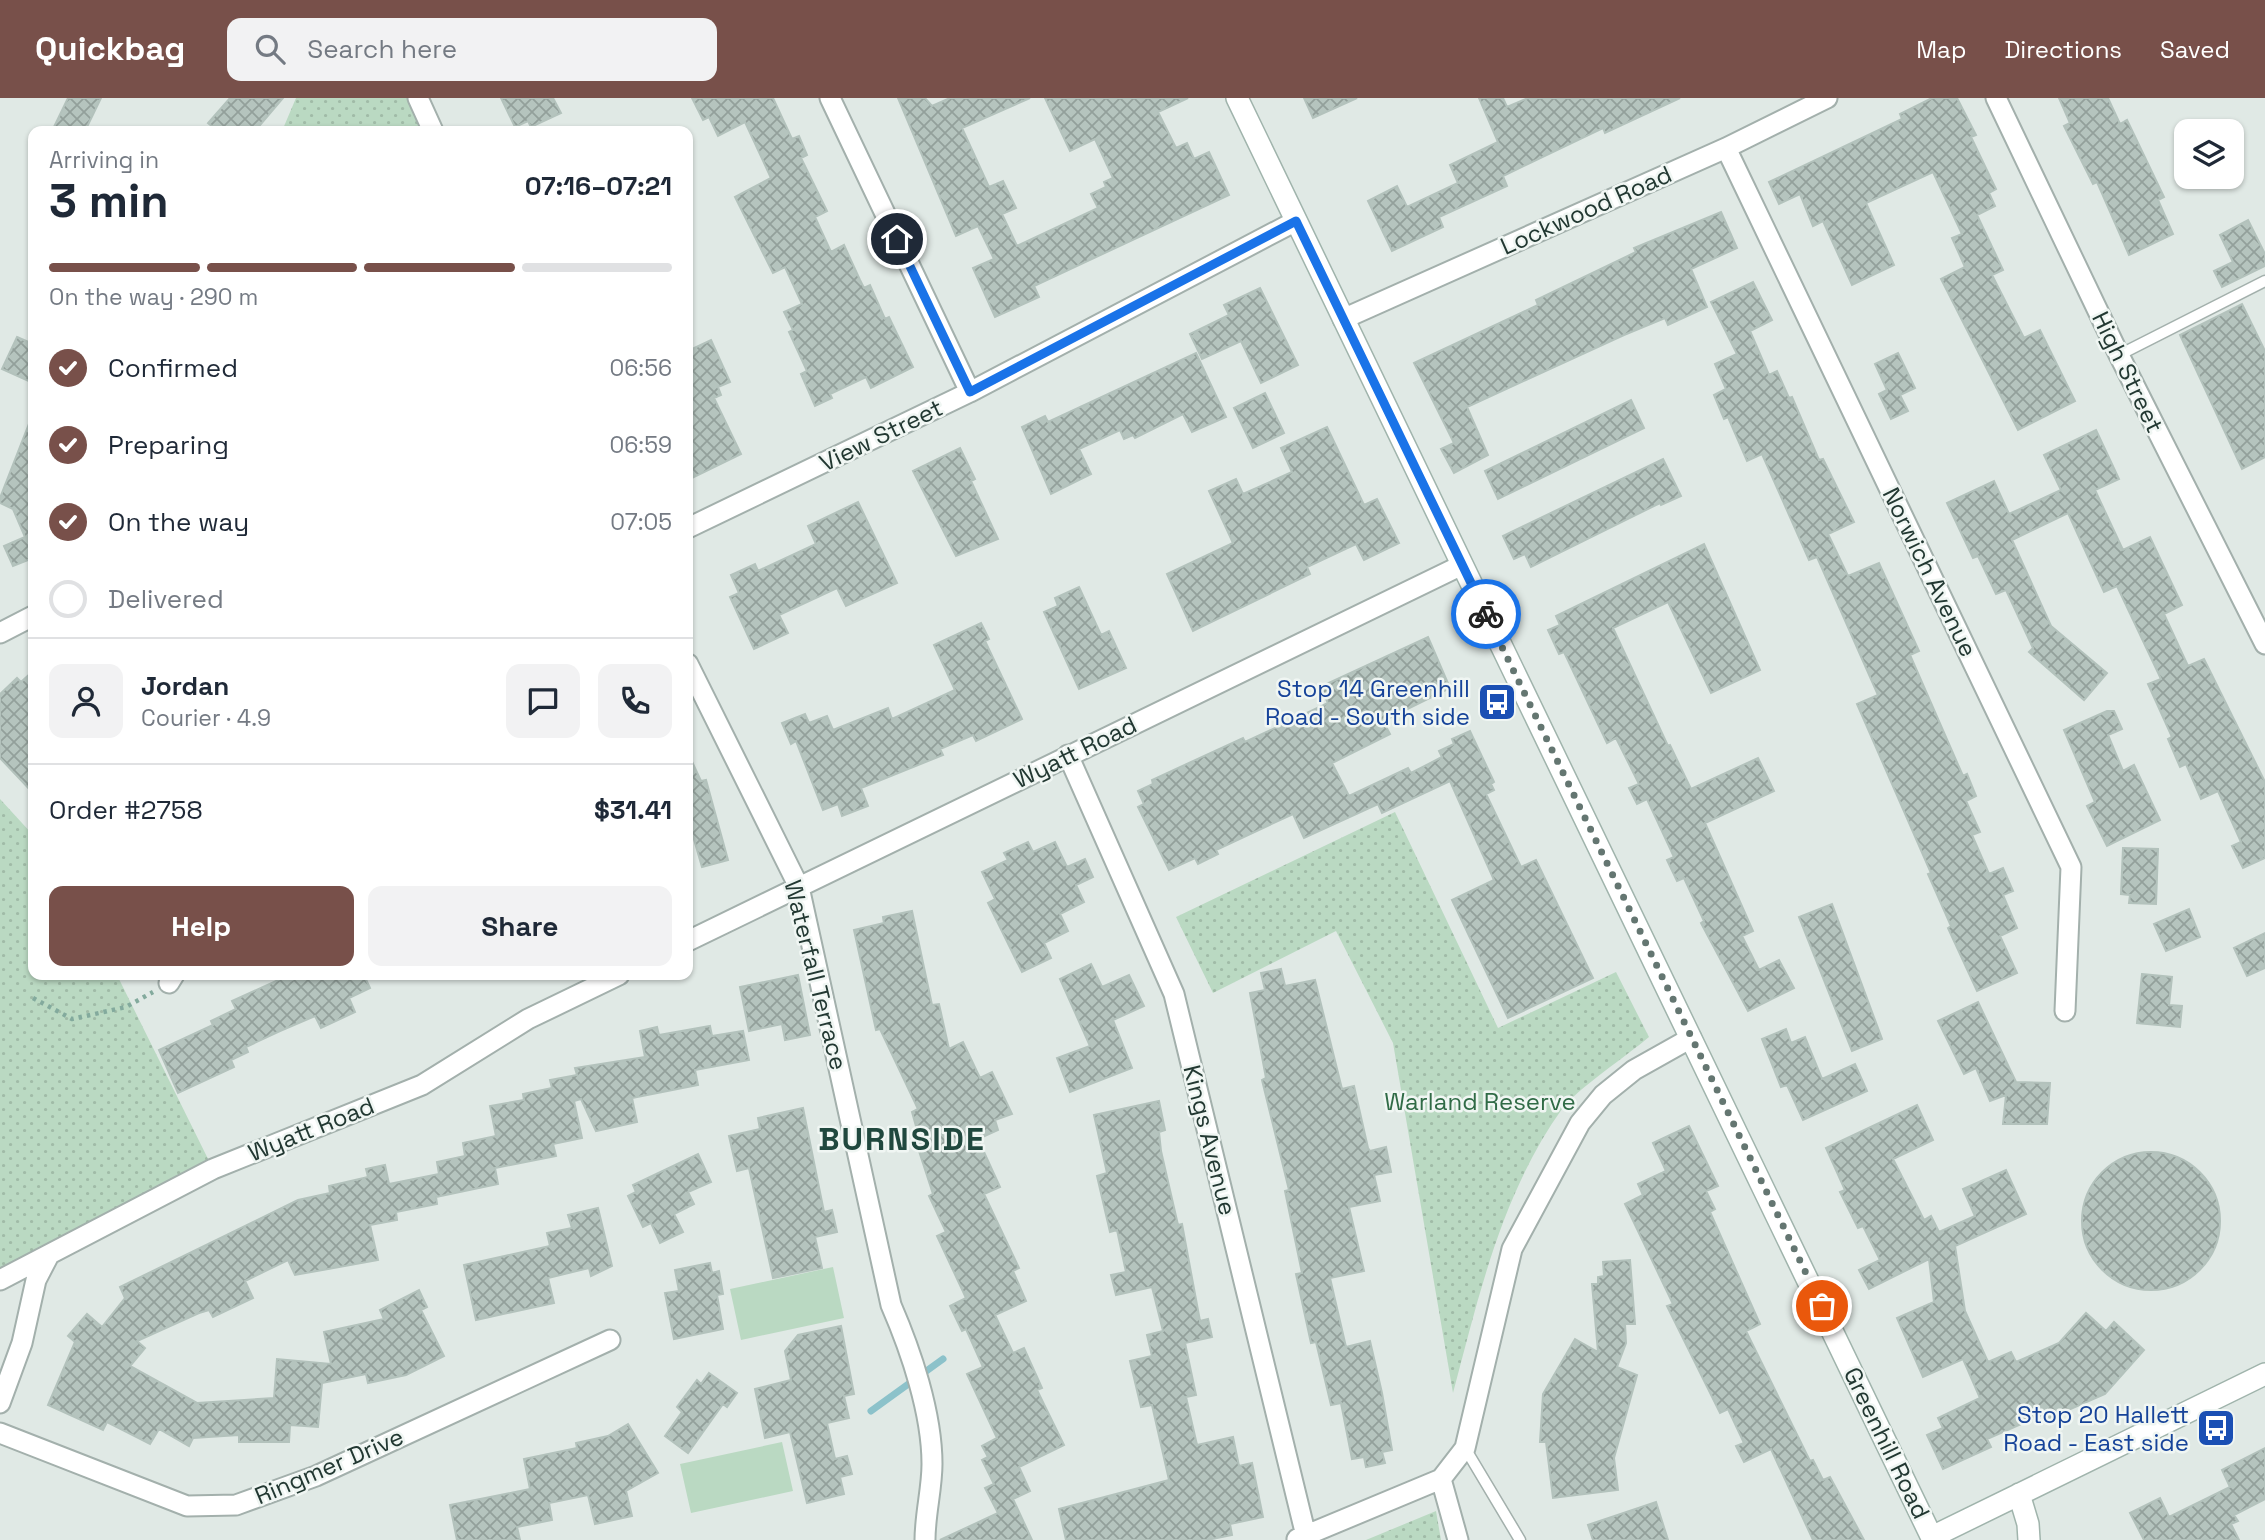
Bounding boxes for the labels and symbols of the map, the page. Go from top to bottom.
street label: Lockwood Road [1496,158,1676,262]
pin [867,209,927,269]
street label: High Street [2085,306,2171,438]
street label: View Street [814,392,948,478]
street label: Norwich Avenue [1876,482,1984,662]
courier [1451,579,1521,649]
place label: Stop 14 Greenhill Road - South side [1265,673,1470,732]
bus stop icon: Stop 14 Greenhill Road - South side [1476,681,1518,723]
street label: Wyatt Road [1008,709,1142,795]
street label: Waterfall Terrace [777,877,855,1073]
street label: Kings Avenue [1176,1062,1244,1218]
park label: Warland Reserve [1384,1086,1576,1117]
street label: Wyatt Road [243,1090,379,1168]
district label: BURNSIDE [818,1119,986,1159]
pin [1792,1276,1852,1336]
street label: Greenhill Road [1837,1362,1937,1524]
place label: Stop 20 Hallett Road - East side [2003,1399,2189,1458]
bus stop icon: Stop 20 Hallett Road - East side [2195,1407,2237,1449]
street label: Ringmer Drive [250,1421,408,1511]

